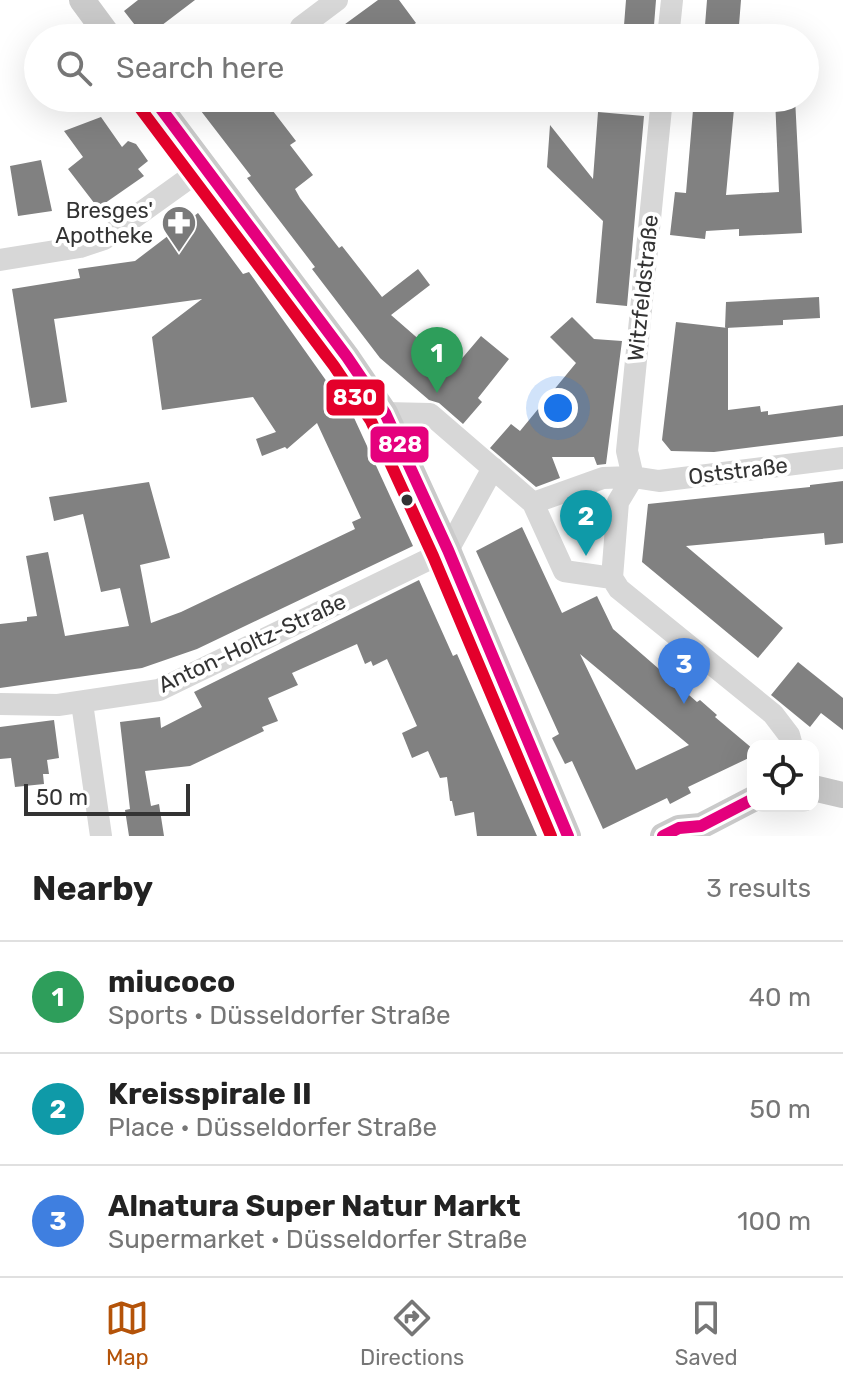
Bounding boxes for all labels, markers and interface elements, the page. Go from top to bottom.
search box [24,24,819,112]
icon: search [52,46,96,90]
text: Search here [116,50,284,86]
place label: Bresges' Apotheke [55,197,153,249]
pharmacy icon: Bresges' Apotheke [160,204,198,254]
street label: Witzfeldstraße [622,213,664,363]
pin: 1 [411,327,463,393]
line badge: 830 [325,378,386,417]
text: 830 [333,384,377,411]
your location [538,388,578,428]
line badge: 828 [369,425,430,464]
text: 828 [378,431,422,458]
street label: Oststraße [687,452,789,490]
pin: 2 [560,490,612,556]
unlabelled marker [399,492,415,508]
street label: Anton-Holtz-Straße [154,588,350,698]
pin: 3 [658,638,710,704]
map controls [747,740,819,812]
button: locate [747,740,819,812]
scale bar [24,780,190,816]
text: 50 m [36,784,88,811]
text: Nearby [32,868,153,909]
text: 3 results [706,873,811,904]
text: miucoco [108,964,235,1000]
text: 1 [52,982,64,1013]
text: 40 m [749,982,811,1013]
text: Sports · Düsseldorfer Straße [108,1000,451,1031]
text: Kreisspirale II [108,1076,312,1112]
text: 2 [50,1094,66,1125]
text: 50 m [750,1094,811,1125]
text: Place · Düsseldorfer Straße [108,1112,437,1143]
text: Alnatura Super Natur Markt [108,1188,520,1224]
text: 3 [49,1206,67,1237]
text: 100 m [737,1206,811,1237]
text: Supermarket · Düsseldorfer Straße [108,1224,527,1255]
tab: Map [105,1296,149,1371]
tab: Directions [360,1296,464,1371]
tab: Saved [675,1296,738,1371]

